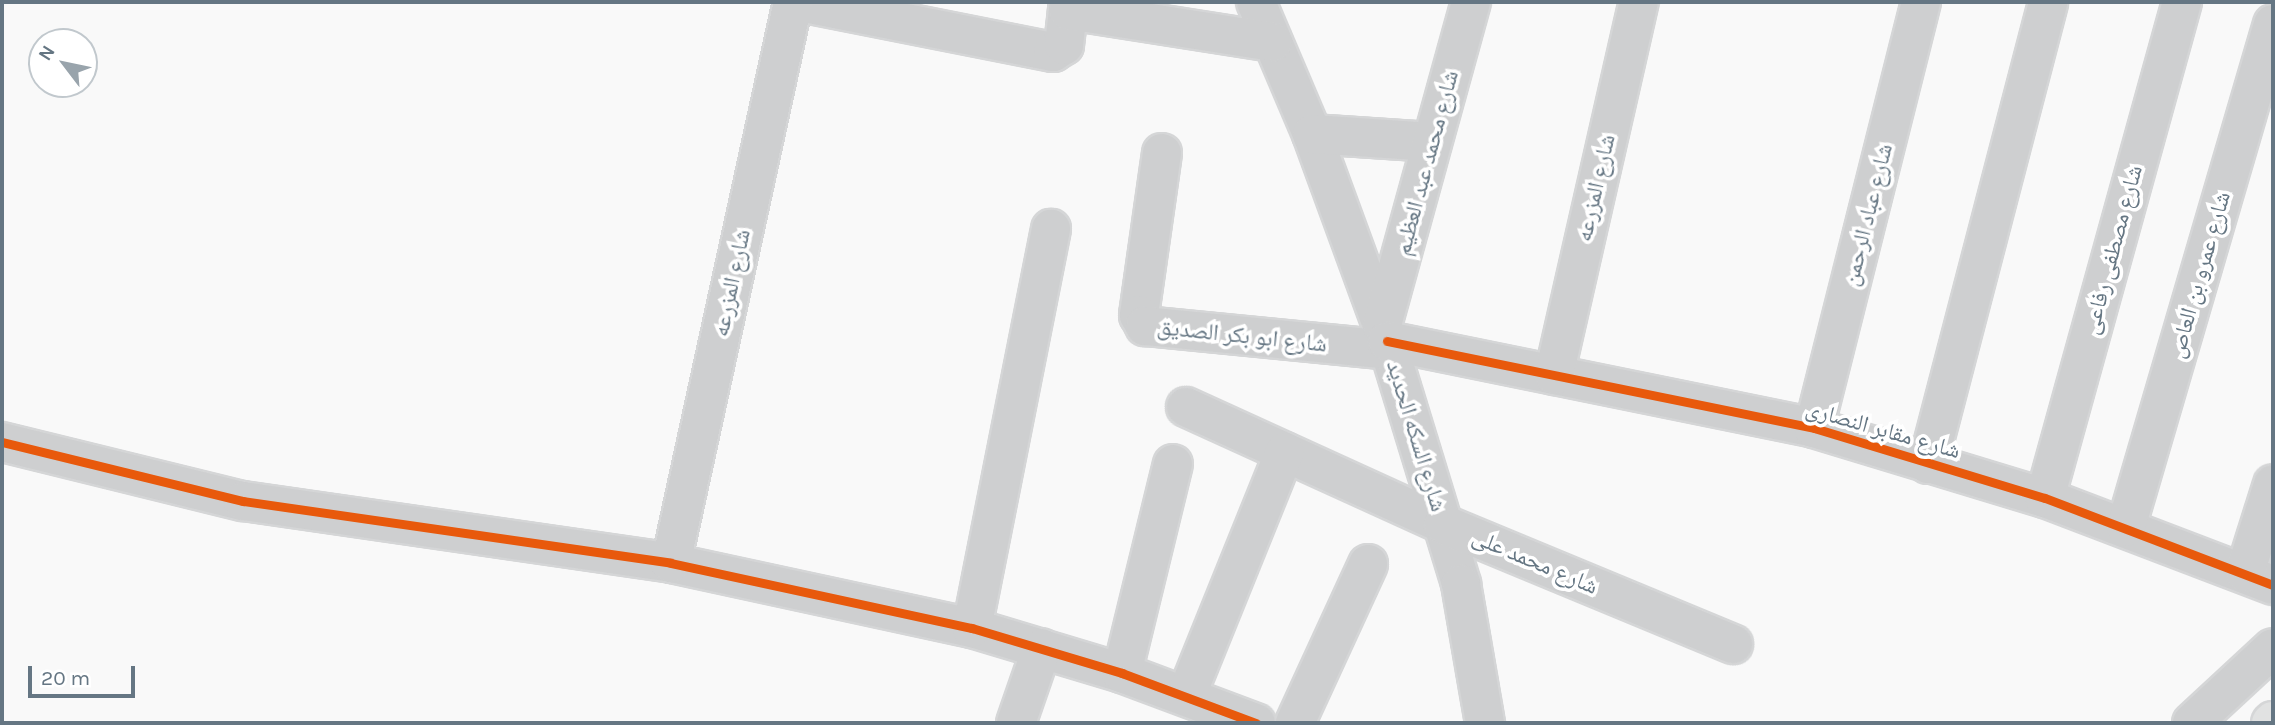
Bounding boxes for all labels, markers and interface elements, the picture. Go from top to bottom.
north arrow [28,28,98,98]
text: N [34,41,60,65]
street label: شارع محمد عبد العظيم [1389,68,1465,258]
street label: شارع المزرعه [1570,132,1622,244]
street label: شارع عباد الرحمن [1837,141,1899,289]
street label: شارع مصطفى رفاعى [2077,162,2149,338]
street label: شارع عمرو بن العاص [2163,189,2237,361]
street label: شارع المزرعه [707,227,757,339]
street label: شارع ابو بكر الصديق [1156,313,1328,359]
street label: شارع السكه الحديد [1380,357,1452,515]
street label: شارع مقابر النصارى [1803,395,1963,465]
street label: شارع محمد على [1468,523,1602,601]
scale bar [32,652,138,696]
text: 20 m [41,666,90,690]

